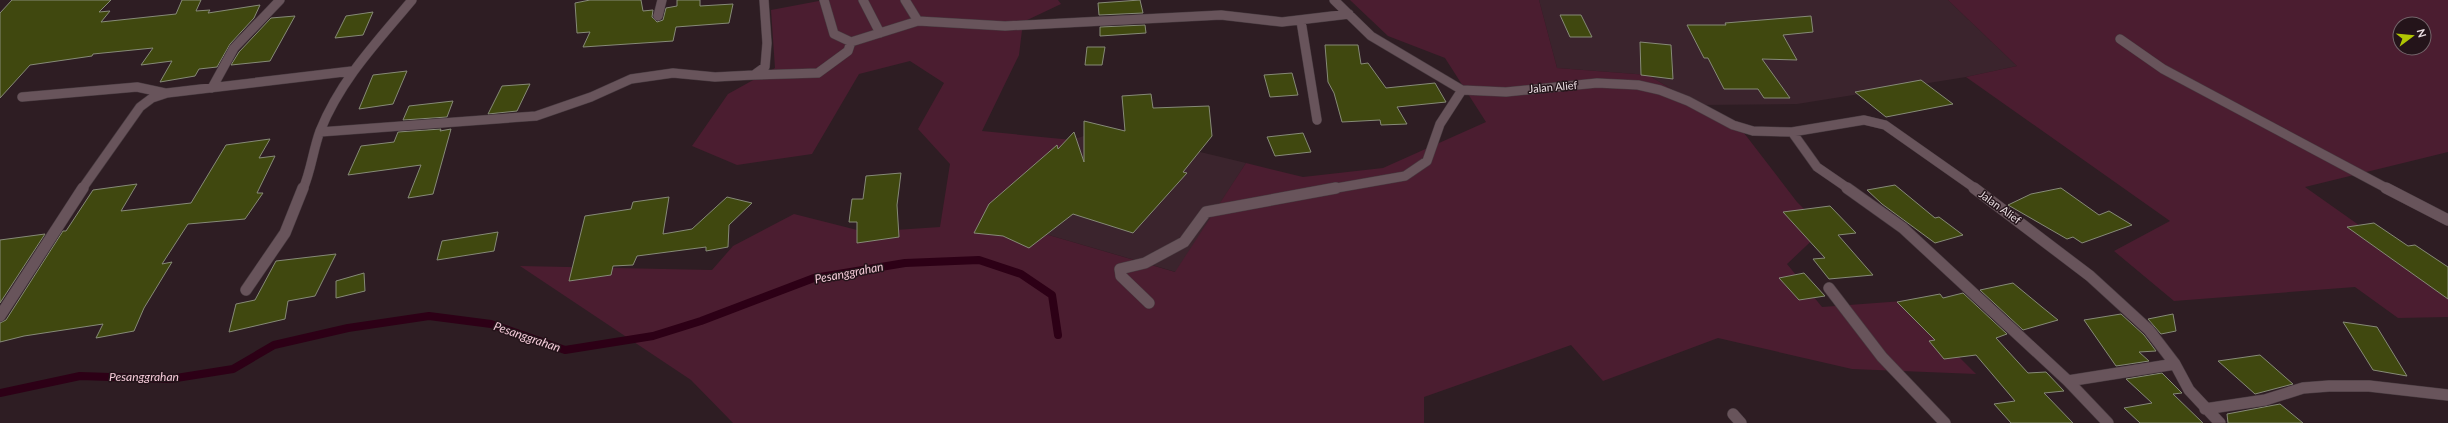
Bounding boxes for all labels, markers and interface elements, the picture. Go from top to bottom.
north arrow [2392,16,2432,56]
text: N [2415,27,2430,39]
street label: Jalan Alief [1528,78,1578,95]
street label: Jalan Alief [1977,187,2024,226]
water label: Pesanggrahan [813,258,885,287]
water label: Pesanggrahan [492,318,563,355]
water label: Pesanggrahan [109,369,179,384]

